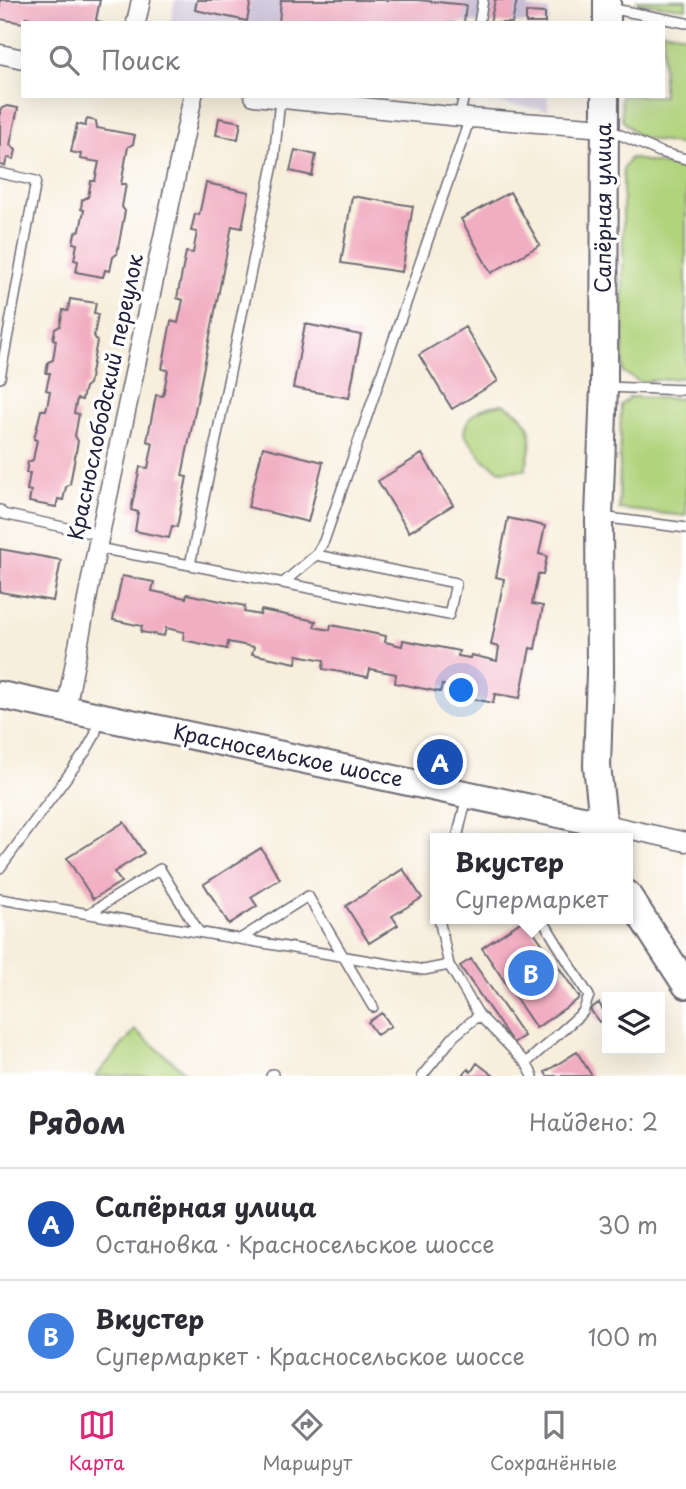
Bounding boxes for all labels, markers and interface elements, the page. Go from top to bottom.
search box [21,21,665,98]
text: Поиск [101,40,180,79]
icon: search [45,41,83,79]
street label: Сапёрная улица [586,122,618,293]
street label: Краснослободский переулок [58,250,150,543]
your location [444,673,478,707]
street label: Красносельское шоссе [171,714,406,794]
pin: A [417,736,463,788]
popup [430,833,633,924]
text: Вкустер [455,842,564,881]
text: Супермаркет [455,881,608,916]
pin: B [508,947,554,999]
map controls [602,992,665,1055]
button: layers [602,992,665,1055]
text: Рядом [28,1099,126,1144]
text: Найдено: 2 [529,1104,658,1139]
text: Сапёрная улица [95,1187,316,1226]
text: A [42,1207,60,1242]
text: 30 m [597,1207,658,1242]
text: Остановка · Красносельское шоссе [95,1226,495,1261]
text: Вкустер [95,1299,204,1338]
text: B [43,1319,59,1354]
text: 100 m [588,1319,658,1354]
text: Супермаркет · Красносельское шоссе [95,1338,525,1373]
tab: Карта [69,1406,125,1476]
tab: Маршрут [262,1406,352,1476]
tab: Сохранённые [490,1406,617,1476]

